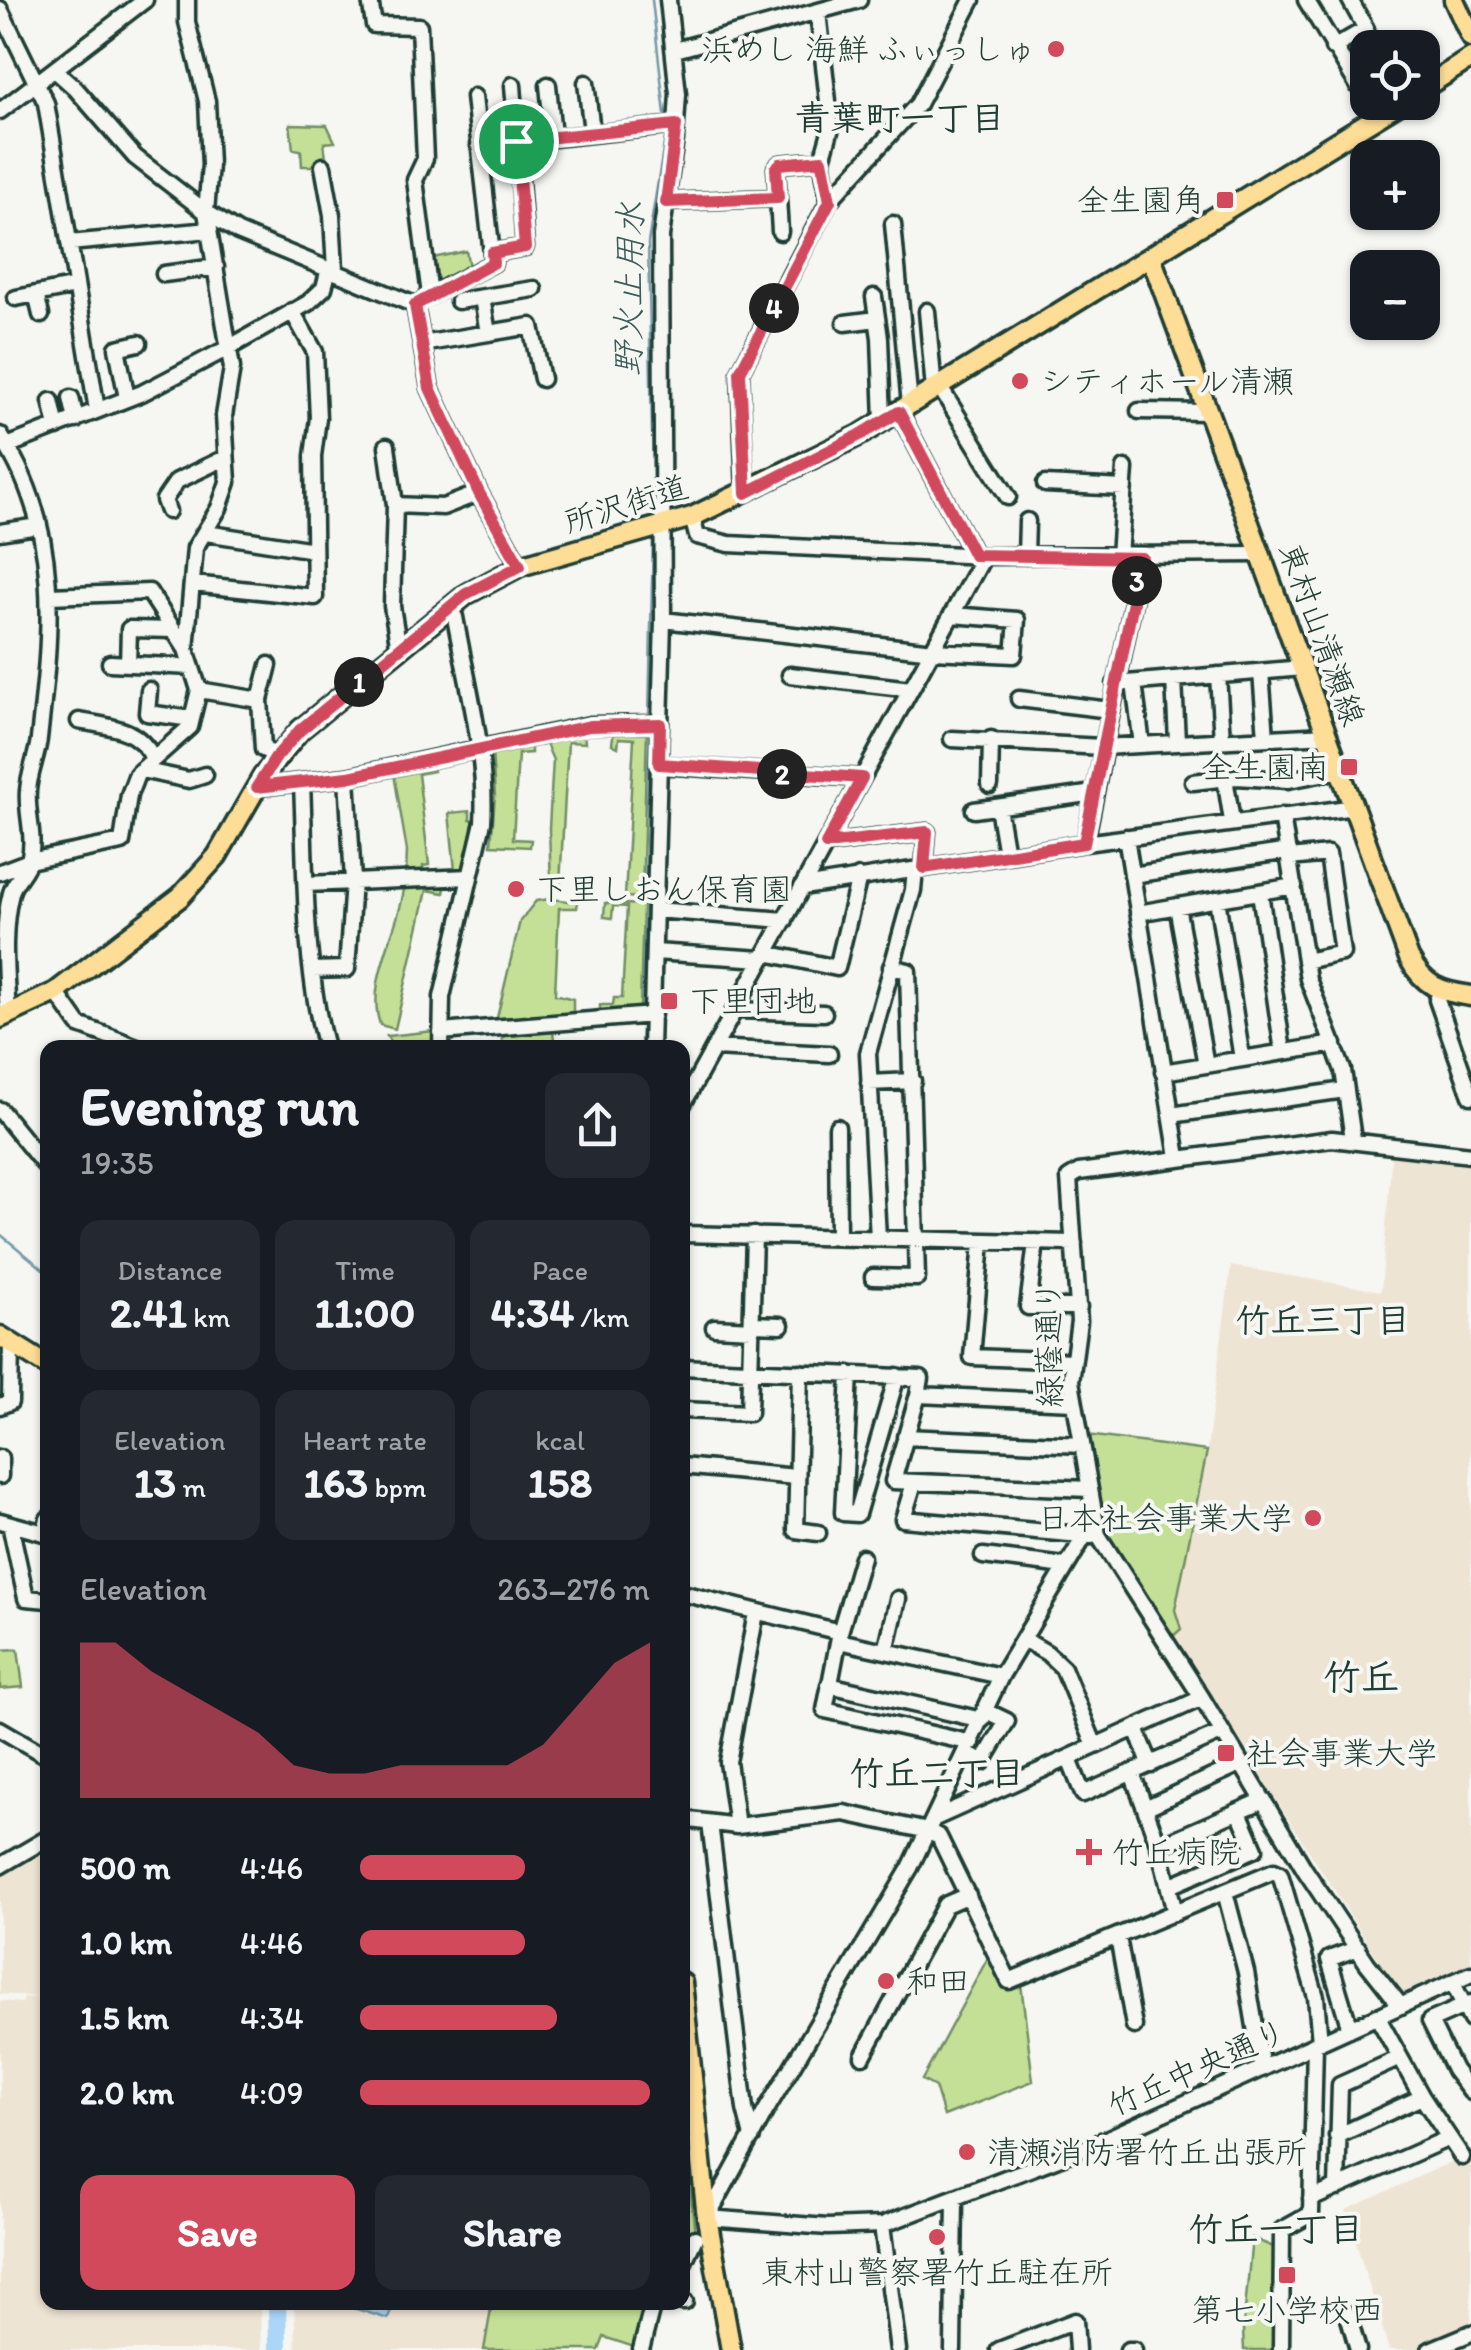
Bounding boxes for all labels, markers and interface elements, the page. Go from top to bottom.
place label: 浜めし 海鮮 ふぃっしゅ [702,30,1036,68]
map controls [1350,30,1440,340]
button: locate [1350,30,1440,120]
marker: 浜めし 海鮮 ふぃっしゅ [1045,38,1067,60]
district label: 青葉町一丁目 [795,97,1005,139]
pin [474,99,559,184]
icon: arrive [489,114,544,169]
button: + [1350,140,1440,230]
place label: 全生園角 [1077,181,1205,219]
marker: 全生園角 [1214,189,1236,211]
water label: 野火止用水 [606,201,652,377]
button: − [1350,250,1440,340]
pin: 4 [749,283,799,333]
text: 4 [766,291,782,325]
place label: シティホール清瀬 [1040,362,1294,400]
marker: シティホール清瀬 [1009,370,1031,392]
street label: 所沢街道 [559,467,693,541]
street label: 東村山清瀬線 [1271,537,1373,731]
pin: 3 [1112,556,1162,606]
text: 3 [1129,564,1145,598]
pin: 1 [334,657,384,707]
text: 1 [353,665,366,699]
place label: 全生園南 [1201,748,1329,786]
pin: 2 [757,749,807,799]
marker: 全生園南 [1338,756,1360,778]
text: 2 [775,757,789,791]
place label: 下里しおん保育園 [536,870,792,908]
marker: 下里しおん保育園 [505,878,527,900]
place label: 下里団地 [689,982,817,1020]
marker: 下里団地 [658,990,680,1012]
text: Evening run [80,1073,359,1139]
button: share [545,1073,650,1178]
text: 19:35 [80,1144,154,1182]
text: Distance [118,1253,222,1287]
text: Time [335,1253,395,1287]
text: Pace [532,1253,588,1287]
street label: 緑蔭通り [1029,1280,1069,1408]
text: 2.41 [110,1287,187,1338]
text: 11:00 [314,1287,416,1338]
text: 4:34 [491,1287,574,1338]
district label: 竹丘三丁目 [1235,1299,1411,1341]
text: km [187,1300,230,1334]
text: /km [574,1300,629,1334]
text: Elevation [114,1423,226,1457]
text: Heart rate [303,1423,427,1457]
text: kcal [535,1423,585,1457]
text: 13 [134,1457,176,1508]
text: 163 [304,1457,368,1508]
text: 158 [528,1457,592,1508]
text: m [176,1470,206,1504]
text: bpm [368,1470,426,1504]
place label: 日本社会事業大学 [1037,1499,1293,1537]
marker: 日本社会事業大学 [1302,1507,1324,1529]
text: Elevation [80,1570,207,1608]
text: 263–276 m [497,1570,650,1608]
district label: 竹丘 [1323,1654,1399,1700]
place label: 社会事業大学 [1246,1734,1438,1772]
marker: 社会事業大学 [1215,1742,1237,1764]
district label: 竹丘二丁目 [849,1752,1025,1794]
place label: 竹丘病院 [1112,1833,1240,1871]
marker: 竹丘病院 [1076,1839,1102,1865]
text: 500 m [80,1849,170,1887]
text: 4:46 [240,1849,303,1887]
text: 1.0 km [80,1924,172,1962]
text: 4:46 [240,1924,303,1962]
place label: 和田 [906,1962,970,2000]
marker: 和田 [875,1970,897,1992]
text: 1.5 km [80,1999,169,2037]
text: 4:34 [240,1999,304,2037]
street label: 竹丘中央通り [1102,2012,1292,2124]
text: 2.0 km [80,2074,174,2112]
text: 4:09 [240,2074,304,2112]
place label: 清瀬消防署竹丘出張所 [987,2133,1307,2171]
marker: 清瀬消防署竹丘出張所 [956,2141,978,2163]
button: Save [80,2175,355,2290]
button: Share [375,2175,650,2290]
district label: 竹丘一丁目 [1188,2208,1364,2250]
marker: 東村山警察署竹丘駐在所 [926,2226,948,2248]
place label: 東村山警察署竹丘駐在所 [761,2253,1113,2291]
marker: 第七小学校西 [1276,2264,1298,2286]
place label: 第七小学校西 [1191,2291,1383,2329]

